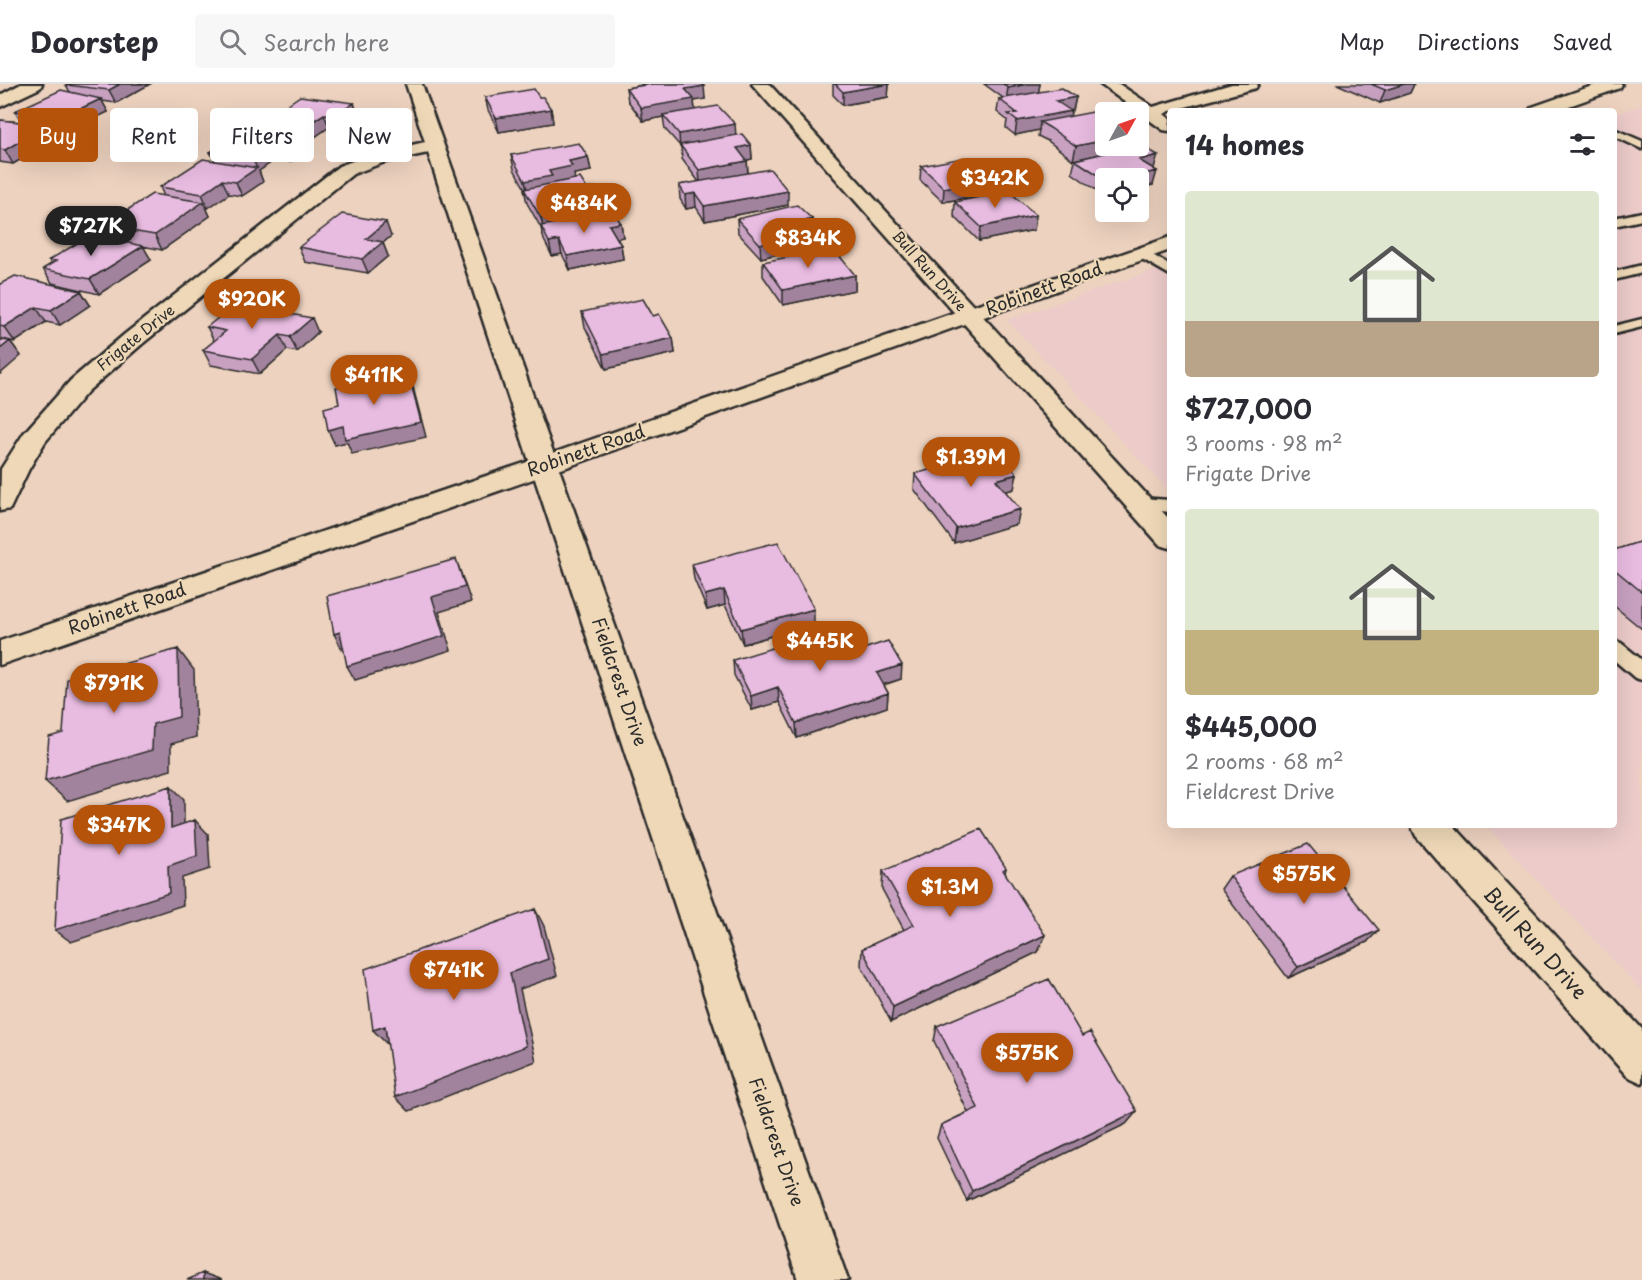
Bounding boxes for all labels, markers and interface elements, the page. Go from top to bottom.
search box [195,14,615,68]
text: Doorstep [30,20,159,63]
icon: search [216,25,249,58]
text: Search here [264,25,389,58]
text: Map [1339,25,1384,57]
text: Directions [1417,25,1519,57]
text: Saved [1552,25,1612,57]
north arrow [1095,102,1149,156]
map controls [1095,102,1149,222]
chip: Buy [18,108,98,162]
chip: Rent [110,108,198,162]
chip: Filters [210,108,314,162]
chip: New [326,108,412,162]
text: 14 homes [1185,125,1304,164]
icon: filters [1566,128,1599,161]
pin: $342K [953,158,1037,209]
text: $342K [961,162,1029,192]
button: locate [1095,168,1149,222]
pin: $484K [542,183,626,234]
text: $484K [550,187,618,217]
pin: $727K [49,206,133,257]
text: $727K [59,210,123,240]
pin: $834K [766,218,850,269]
text: $834K [775,222,841,252]
street label: Bull Run Drive [887,224,973,316]
icon: home [1338,230,1446,338]
street label: Robinett Road [981,254,1106,321]
pin: $920K [210,279,294,330]
text: $920K [218,283,286,313]
street label: Frigate Drive [91,298,179,376]
pin: $411K [332,355,416,406]
text: $411K [344,359,404,389]
text: $727,000 [1185,389,1312,428]
street label: Robinett Road [523,417,648,482]
text: 3 rooms · 98 m² [1185,428,1343,458]
pin: $1.39M [922,437,1020,488]
text: $1.39M [936,441,1006,471]
text: Frigate Drive [1185,458,1311,488]
icon: home [1338,548,1446,656]
street label: Robinett Road [64,575,189,640]
street label: Fieldcrest Drive [586,613,655,750]
pin: $445K [778,621,862,672]
text: $445K [786,625,854,655]
pin: $791K [72,663,156,714]
text: $791K [84,667,144,697]
text: $445,000 [1185,707,1317,746]
text: 2 rooms · 68 m² [1185,746,1344,776]
text: Fieldcrest Drive [1185,776,1335,806]
pin: $347K [77,805,161,856]
text: $347K [87,809,151,839]
pin: $575K [1262,854,1346,905]
text: $575K [1272,858,1336,888]
pin: $1.3M [908,867,992,918]
text: $1.3M [921,871,979,901]
street label: Bull Run Drive [1477,878,1596,1005]
pin: $741K [412,950,496,1001]
text: $741K [424,954,484,984]
pin: $575K [985,1033,1069,1084]
text: $575K [995,1037,1059,1067]
street label: Fieldcrest Drive [743,1073,812,1210]

